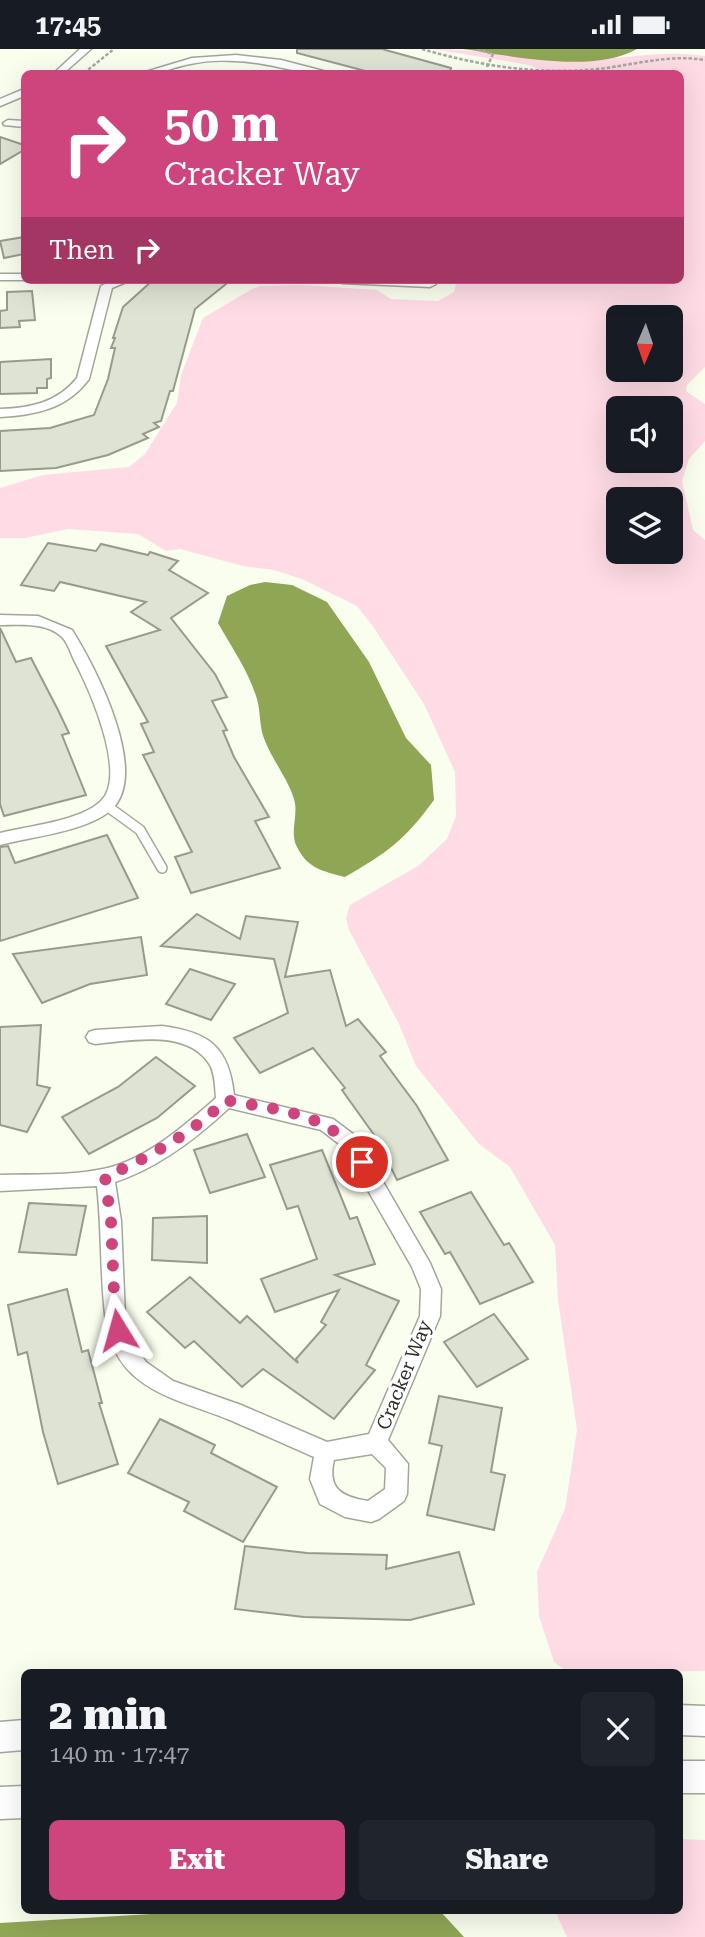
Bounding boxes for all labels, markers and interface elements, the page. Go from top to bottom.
text: 17:45 [35,10,101,40]
text: 50 m [164,96,279,153]
icon: right [49,98,140,189]
text: Cracker Way [164,155,360,193]
icon: right [128,231,166,269]
text: Then [49,235,114,265]
north arrow [606,305,682,381]
map controls [606,305,683,564]
button: sound [606,396,683,473]
button: layers [606,487,683,564]
pin [332,1132,392,1192]
icon: arrive [343,1143,381,1181]
position arrow [81,1293,155,1367]
street label: Cracker Way [372,1316,437,1433]
text: 2 min [49,1690,167,1739]
button: close [581,1692,655,1766]
text: 140 m · 17:47 [49,1741,189,1768]
button: Exit [49,1820,345,1900]
button: Share [359,1820,655,1900]

